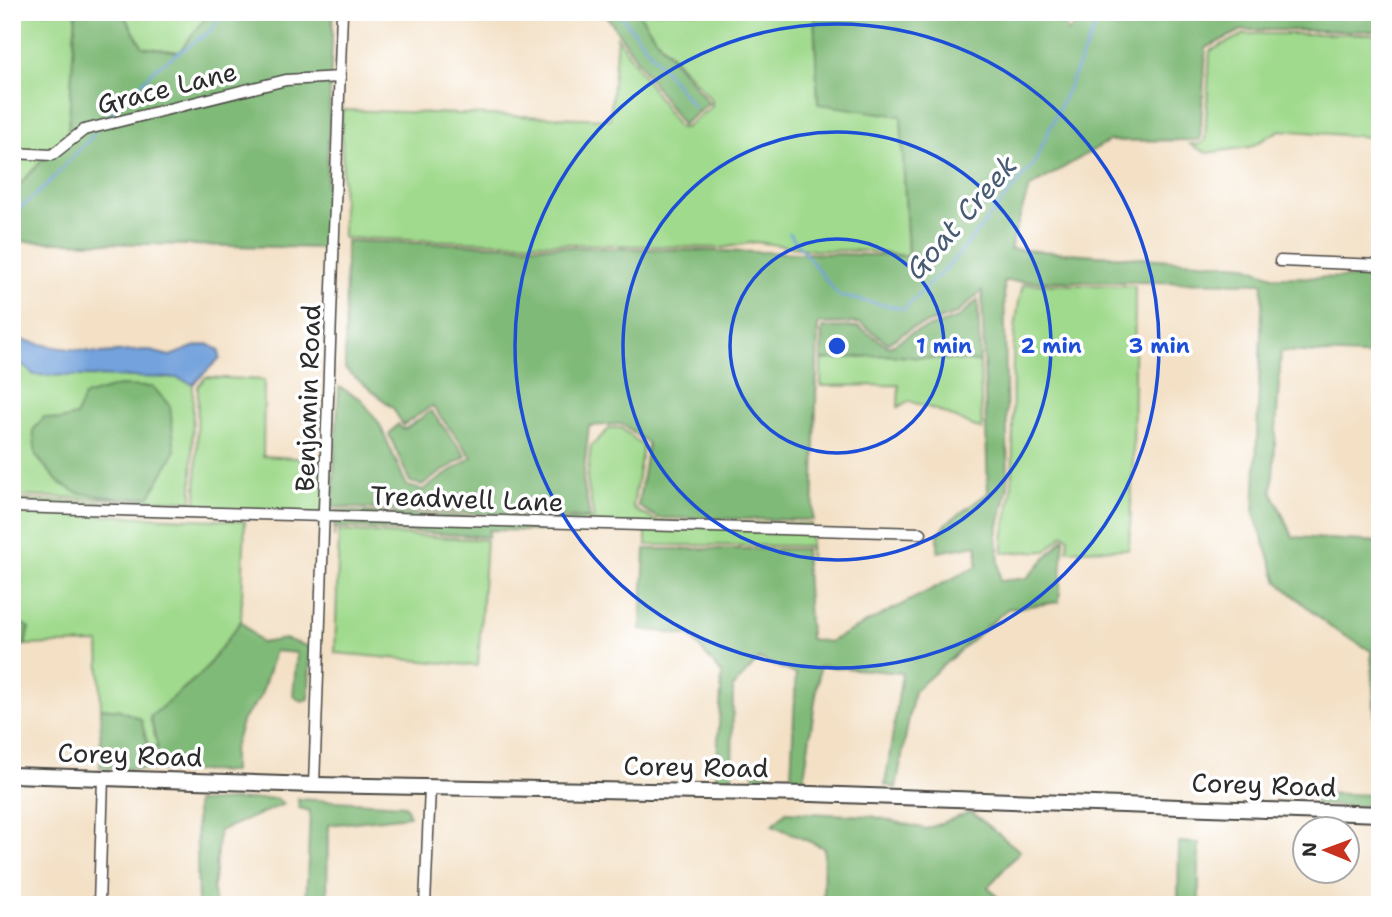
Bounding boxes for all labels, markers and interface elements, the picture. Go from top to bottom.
street label: Grace Lane [93,53,241,122]
water label: Goat Creek [896,147,1026,287]
street label: Benjamin Road [287,304,328,492]
text: 1 min [916,332,972,360]
text: 2 min [1020,332,1082,360]
text: 3 min [1128,332,1190,360]
centre of rings [825,334,849,358]
street label: Treadwell Lane [370,478,564,519]
street label: Corey Road [57,734,203,775]
street label: Corey Road [623,748,769,785]
street label: Corey Road [1191,764,1337,805]
north arrow [1290,816,1360,886]
text: N [1297,842,1322,857]

